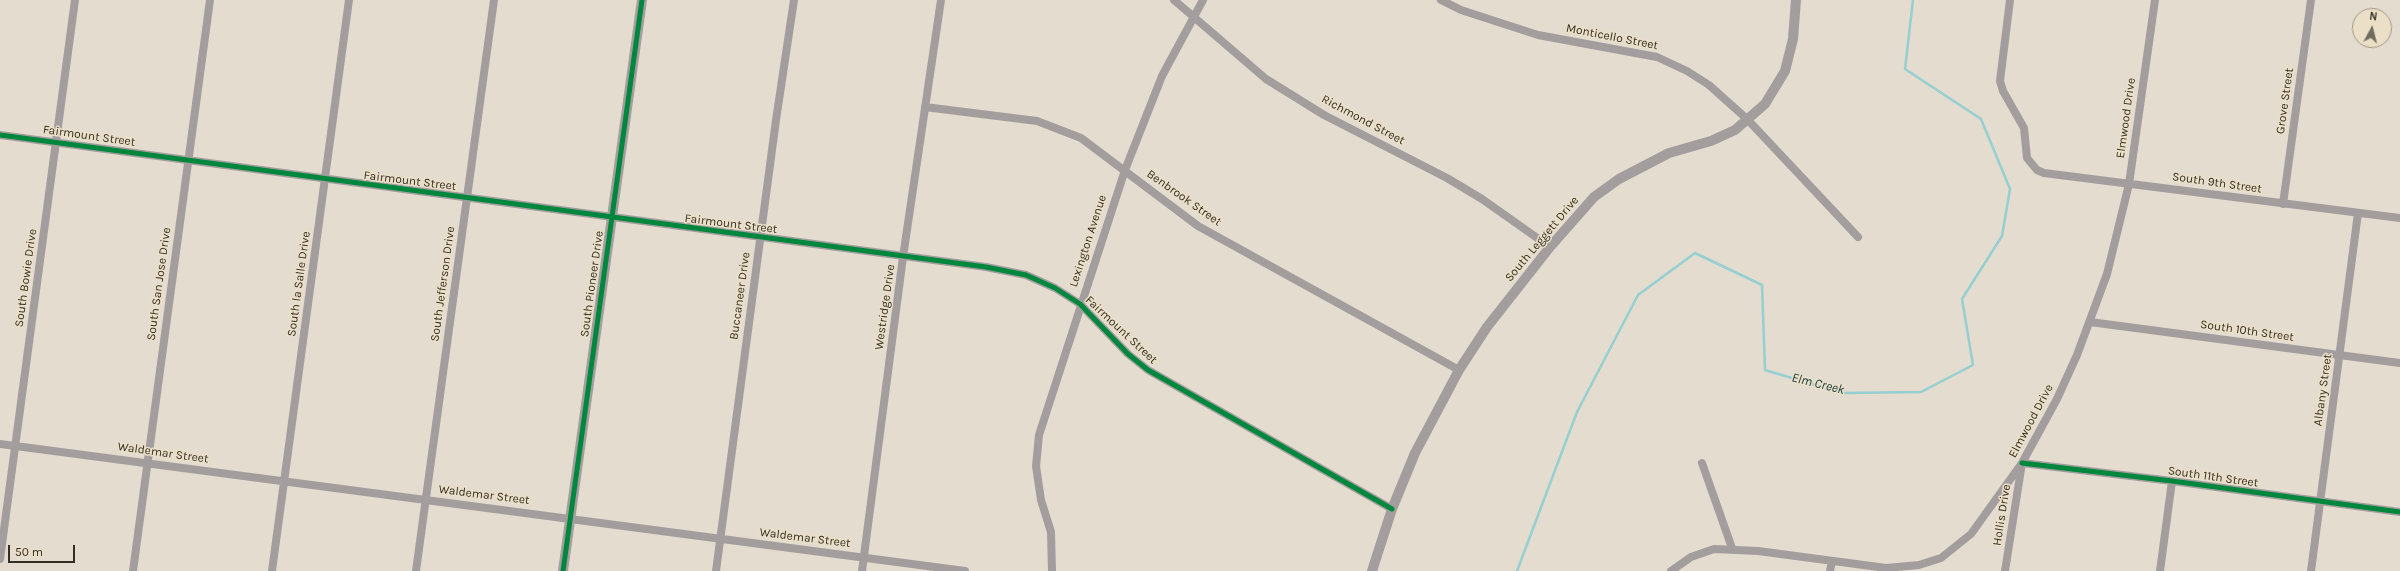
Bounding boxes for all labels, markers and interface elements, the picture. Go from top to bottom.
north arrow [2352,8,2392,48]
text: N [2369,10,2378,24]
street label: Monticello Street [1565,21,1659,53]
street label: Grove Street [2273,67,2297,135]
street label: Elmwood Drive [2113,77,2139,159]
street label: Richmond Street [1319,92,1407,148]
street label: Fairmount Street [42,122,136,150]
street label: Benbrook Street [1144,167,1224,229]
street label: Fairmount Street [363,168,457,194]
street label: South 9th Street [2171,170,2263,196]
street label: Lexington Avenue [1066,193,1110,289]
street label: South Leggett Drive [1502,193,1582,285]
street label: Fairmount Street [684,211,778,237]
street label: South Jefferson Drive [428,225,458,343]
street label: South San Jose Drive [144,226,174,342]
street label: South Bowie Drive [12,228,40,328]
street label: South la Salle Drive [284,230,314,338]
street label: South Pioneer Drive [577,230,607,338]
street label: Buccaneer Drive [727,251,753,341]
street label: Westridge Drive [872,263,898,351]
street label: Fairmount Street [1082,293,1160,367]
street label: South 10th Street [2199,317,2295,345]
street label: Albany Street [2311,353,2335,427]
water label: Elm Creek [1790,370,1846,398]
street label: Elmwood Drive [2006,382,2056,460]
street label: Waldemar Street [117,439,209,467]
street label: South 11th Street [2167,464,2259,490]
street label: Waldemar Street [438,482,530,508]
street label: Hollis Drive [1990,483,2014,547]
street label: Waldemar Street [759,525,851,551]
scale bar [10,537,77,563]
text: 50 m [15,545,43,559]

